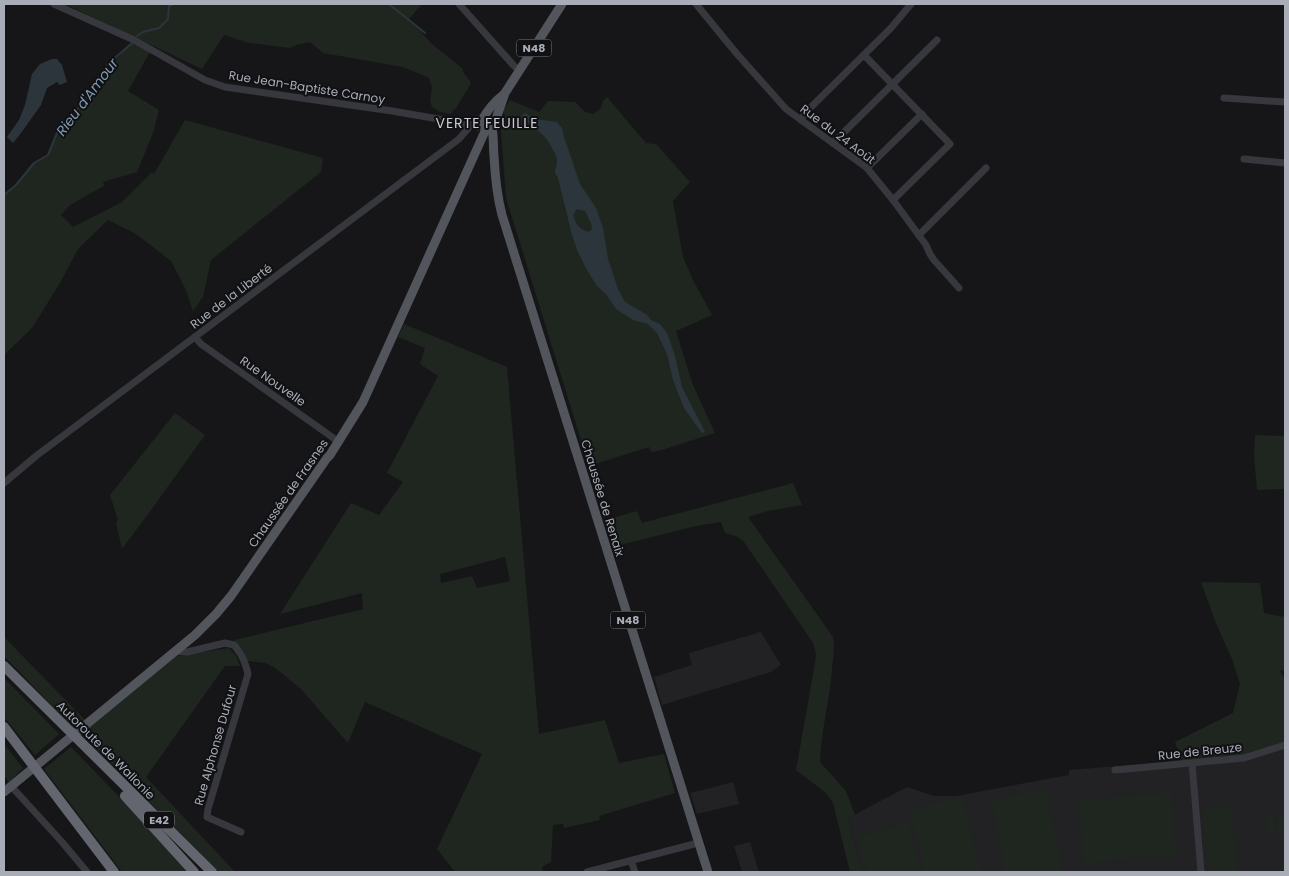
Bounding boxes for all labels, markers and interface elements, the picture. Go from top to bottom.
road number: N48 [516,40,552,56]
water label: Rieu d'Amour [51,53,123,140]
street label: Rue Jean-Baptiste Carnoy [228,66,387,108]
street label: Rue du 24 Août [797,100,879,168]
district label: VERTE FEUILLE [435,113,539,133]
street label: Rue de la Liberté [187,260,275,332]
street label: Rue Nouvelle [237,352,309,410]
street label: Chaussée de Frasnes [244,436,332,550]
street label: Chaussée de Renaix [577,437,629,559]
road number: N48 [610,612,646,628]
street label: Rue Alphonse Dufour [190,682,240,807]
street label: Autoroute de Wallonie [53,697,159,803]
street label: Rue de Breuze [1157,738,1243,764]
road number: E42 [144,812,174,828]

